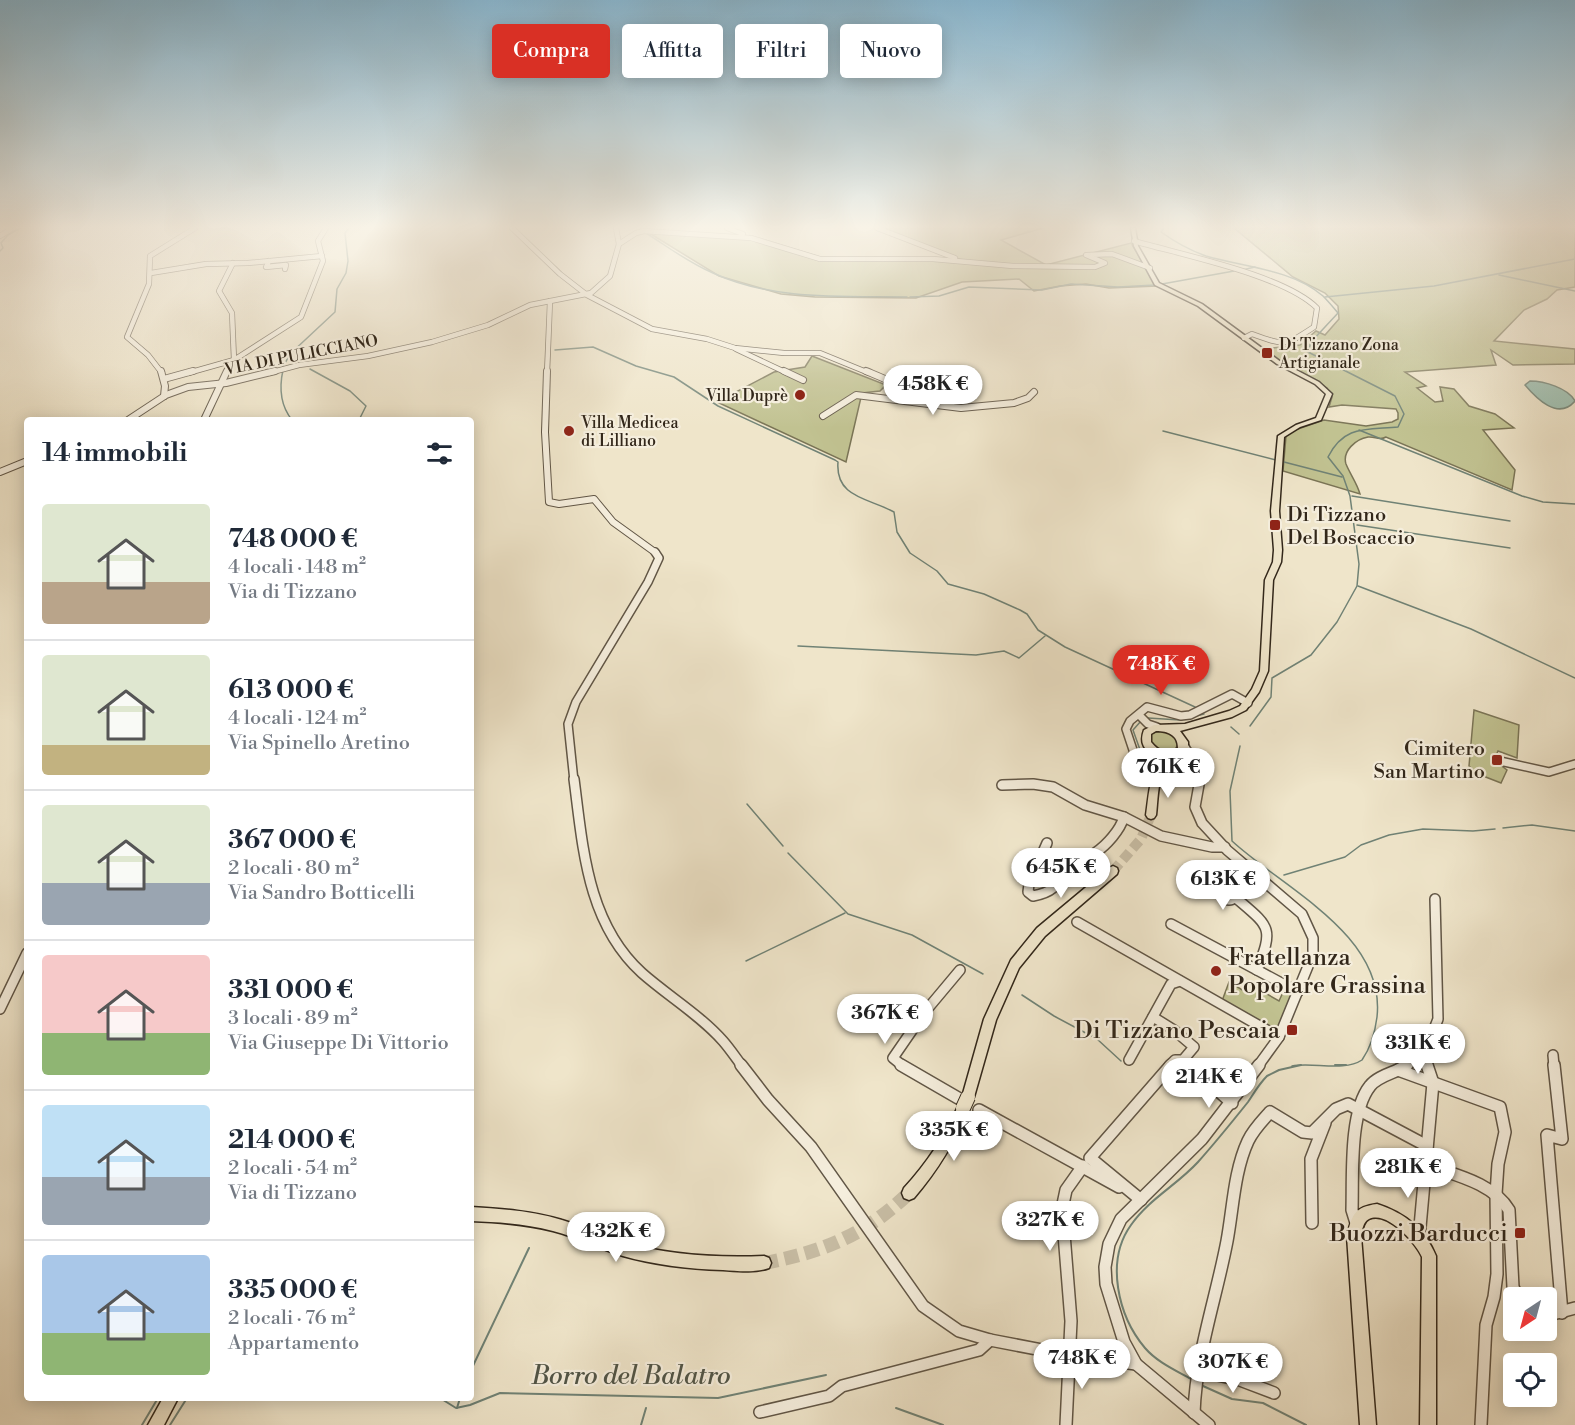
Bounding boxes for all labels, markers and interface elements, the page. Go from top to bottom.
chip: Compra [492,24,610,78]
chip: Affitta [622,24,723,78]
chip: Filtri [735,24,828,78]
chip: Nuovo [840,24,942,78]
street label: VIA DI PULICCIANO [222,330,380,380]
place label: Di Tizzano Zona Artigianale [1278,335,1400,373]
marker: Di Tizzano Zona Artigianale [1260,346,1274,360]
pin: 458K € [884,365,982,416]
text: 458K € [898,372,968,397]
place label: Villa Duprè [705,386,788,406]
marker: Villa Duprè [793,388,807,402]
place label: Villa Medicea di Lilliano [580,413,679,451]
marker: Villa Medicea di Lilliano [562,424,576,438]
text: 14 immobili [42,437,187,469]
icon: filters [423,437,456,470]
place label: Di Tizzano Del Boscaccio [1287,503,1415,551]
marker: Di Tizzano Del Boscaccio [1268,518,1282,532]
text: 748 000 € [228,523,358,555]
icon: home [90,528,162,600]
text: 4 locali · 148 m² [228,555,366,580]
text: Via di Tizzano [228,580,357,605]
pin: 748K € [1112,645,1210,696]
text: 748K € [1126,652,1196,677]
text: 613 000 € [228,674,354,706]
icon: home [90,679,162,751]
text: 4 locali · 124 m² [228,706,367,731]
text: Via Spinello Aretino [228,731,410,756]
place label: Cimitero San Martino [1374,737,1485,785]
pin: 761K € [1119,748,1217,799]
marker: Cimitero San Martino [1490,753,1504,767]
text: 761K € [1136,755,1201,780]
text: 367 000 € [228,824,356,856]
icon: home [90,829,162,901]
pin: 645K € [1012,848,1110,899]
text: 645K € [1025,855,1097,880]
text: 2 locali · 80 m² [228,856,359,881]
pin: 613K € [1174,860,1272,911]
text: 613K € [1190,867,1256,892]
text: Via Sandro Botticelli [228,881,415,906]
place label: Fratellanza Popolare Grassina [1228,943,1426,1001]
marker: Fratellanza Popolare Grassina [1209,964,1223,978]
text: 331 000 € [228,974,353,1006]
icon: home [90,979,162,1051]
pin: 367K € [836,994,934,1045]
text: 367K € [851,1001,919,1026]
text: 3 locali · 89 m² [228,1006,358,1031]
place label: Di Tizzano Pescaia [1074,1016,1281,1046]
marker: Di Tizzano Pescaia [1285,1023,1299,1037]
pin: 331K € [1369,1024,1467,1075]
text: Via Giuseppe Di Vittorio [228,1031,449,1056]
text: 331K € [1385,1031,1451,1056]
pin: 214K € [1160,1058,1258,1109]
text: 214K € [1175,1065,1243,1090]
pin: 335K € [905,1111,1003,1162]
text: 335K € [920,1118,988,1143]
text: 214 000 € [228,1124,355,1156]
icon: home [90,1129,162,1201]
pin: 281K € [1359,1148,1457,1199]
text: 281K € [1375,1155,1441,1180]
text: 2 locali · 54 m² [228,1156,357,1181]
text: Via di Tizzano [228,1181,357,1206]
pin: 327K € [1001,1201,1099,1252]
text: 327K € [1016,1208,1084,1233]
pin: 432K € [567,1212,665,1263]
text: 432K € [581,1219,651,1244]
place label: Buozzi Barducci [1328,1219,1508,1249]
marker: Buozzi Barducci [1513,1226,1527,1240]
text: 335 000 € [228,1274,357,1306]
icon: home [90,1279,162,1351]
north arrow [1503,1287,1557,1341]
map controls [1503,1287,1557,1407]
text: 2 locali · 76 m² [228,1306,355,1331]
text: Appartamento [228,1331,359,1356]
pin: 748K € [1033,1339,1131,1390]
pin: 307K € [1184,1343,1282,1394]
text: 748K € [1047,1346,1117,1371]
text: 307K € [1198,1350,1268,1375]
button: locate [1503,1353,1557,1407]
water label: Borro del Balatro [530,1360,731,1392]

